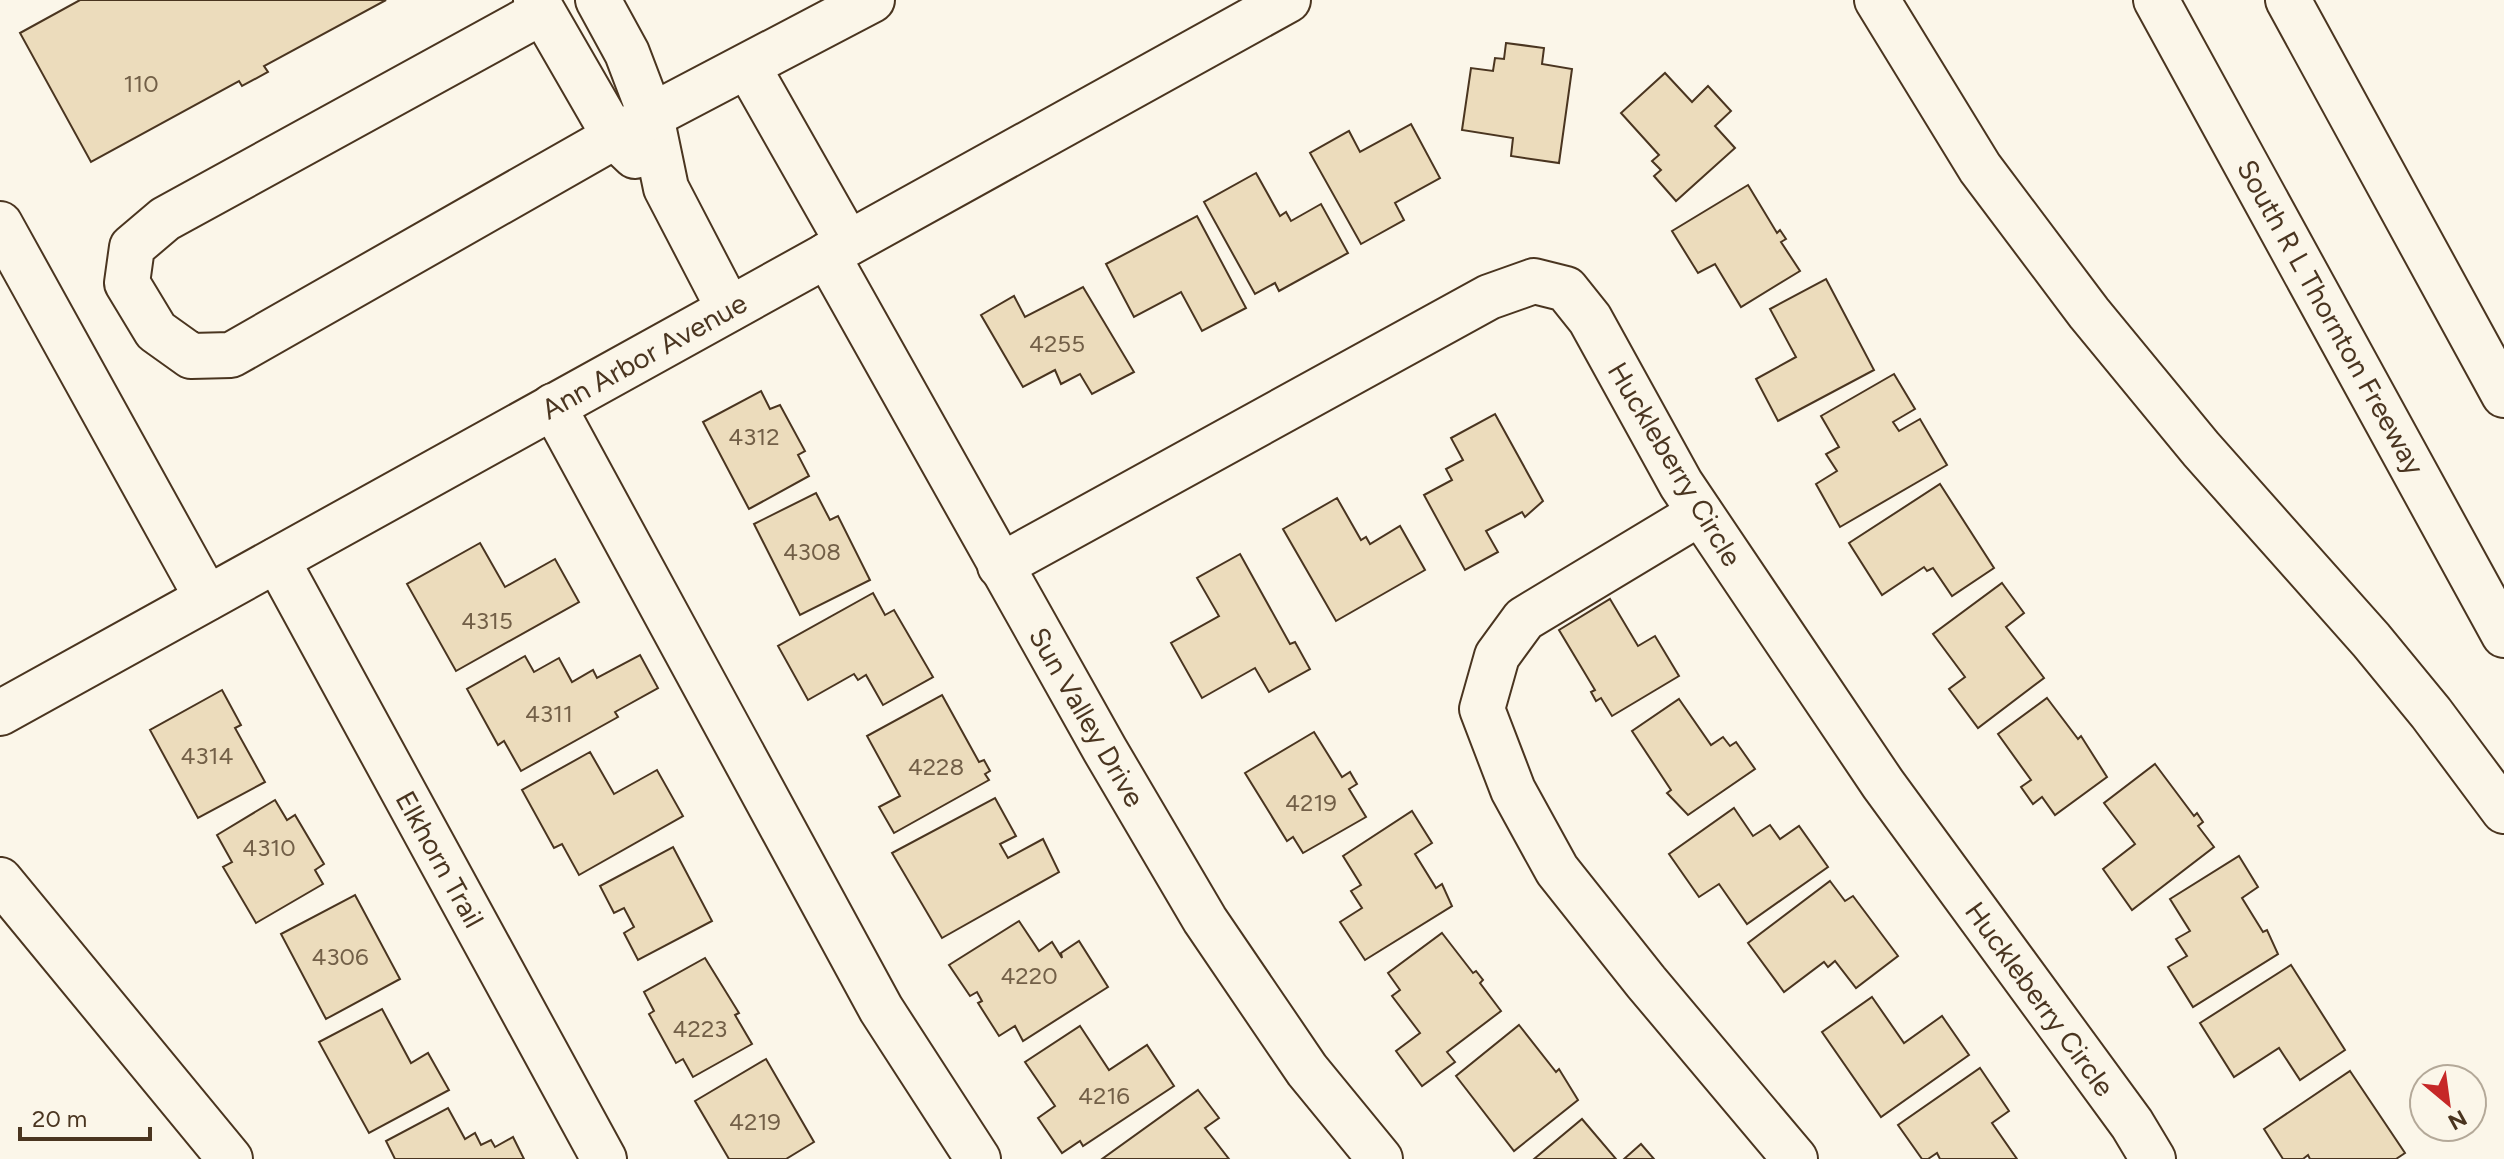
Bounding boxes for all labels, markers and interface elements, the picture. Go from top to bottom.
house number: 110 [123,69,159,98]
street label: South R L Thornton Freeway [2230,154,2432,481]
street label: Ann Arbor Avenue [535,286,753,426]
house number: 4255 [1029,329,1085,358]
street label: Huckleberry Circle [1601,356,1749,572]
house number: 4312 [728,422,780,451]
house number: 4308 [783,537,841,566]
house number: 4315 [461,606,513,635]
street label: Sun Valley Drive [1022,621,1152,813]
house number: 4311 [525,699,573,728]
house number: 4314 [181,741,233,770]
house number: 4228 [908,752,964,781]
street label: Elkhorn Trail [389,785,491,933]
house number: 4219 [1285,788,1337,817]
house number: 4310 [242,833,296,862]
street label: Huckleberry Circle [1958,895,2122,1103]
house number: 4306 [312,942,368,971]
house number: 4220 [1000,961,1058,990]
house number: 4223 [673,1014,727,1043]
north arrow [2408,1063,2488,1143]
house number: 4216 [1078,1081,1130,1110]
scale bar [20,1091,150,1141]
text: 20 m [32,1104,87,1133]
text: N [2443,1104,2471,1136]
house number: 4219 [729,1107,781,1136]

